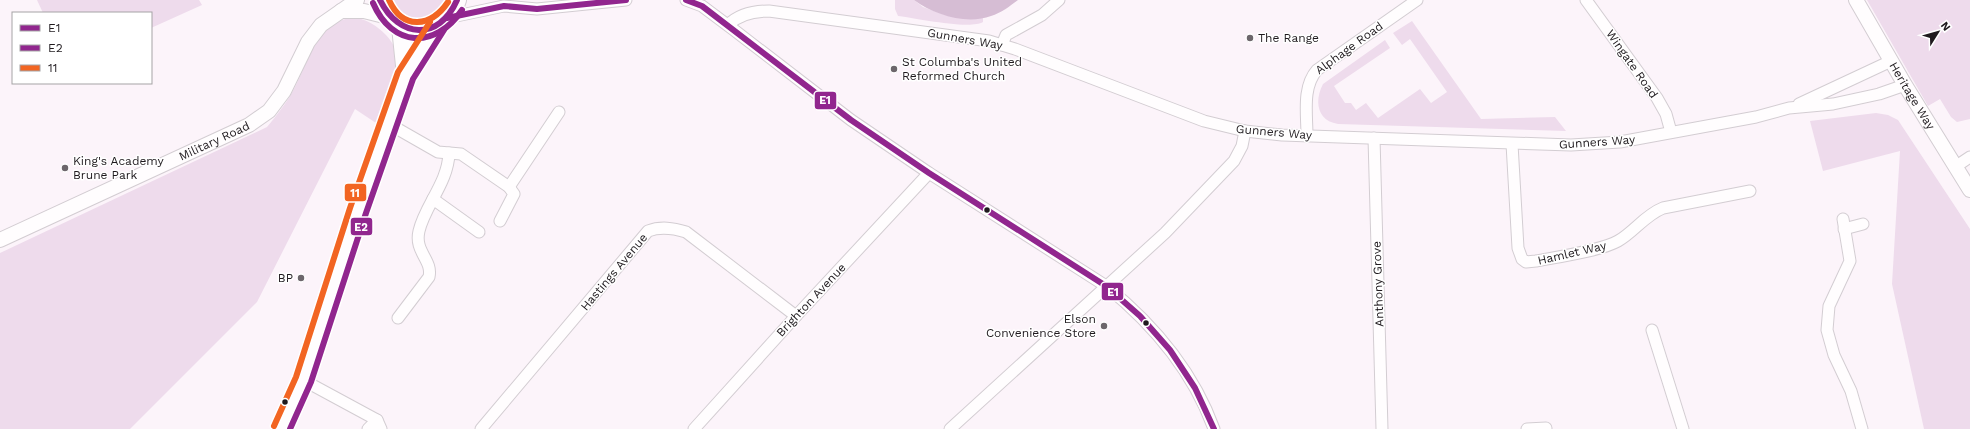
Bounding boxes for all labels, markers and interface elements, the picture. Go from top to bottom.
legend [12,12,152,84]
north arrow [1918,12,1958,52]
street label: Alphage Road [1313,19,1385,77]
text: N [1938,19,1953,33]
text: E1 [48,21,60,35]
street label: Gunners Way [926,25,1005,53]
street label: Wingate Road [1603,27,1661,101]
place label: The Range [1258,31,1319,45]
marker: The Range [1245,33,1255,43]
text: E2 [48,41,63,55]
place label: St Columba's United Reformed Church [902,55,1022,83]
street label: Heritage Way [1886,60,1938,133]
text: 11 [48,61,57,75]
marker: St Columba's United Reformed Church [889,64,899,74]
line badge: E1 [814,91,837,110]
text: E1 [819,94,831,107]
street label: Military Road [177,119,252,163]
street label: Gunners Way [1235,122,1313,142]
street label: Gunners Way [1558,132,1636,152]
place label: King's Academy Brune Park [73,154,165,182]
marker: King's Academy Brune Park [60,163,70,173]
line badge: 11 [344,183,367,202]
text: 11 [350,187,360,200]
unlabelled marker [982,205,992,215]
line badge: E2 [350,217,373,236]
text: E2 [354,221,368,234]
street label: Hastings Avenue [578,231,650,313]
street label: Hamlet Way [1536,238,1608,268]
street label: Anthony Grove [1370,241,1386,327]
street label: Brighton Avenue [773,260,849,340]
place label: BP [278,271,293,285]
marker: BP [296,273,306,283]
line badge: E1 [1101,282,1124,301]
text: E1 [1107,286,1119,299]
place label: Elson Convenience Store [986,312,1096,340]
unlabelled marker [1141,318,1151,328]
marker: Elson Convenience Store [1099,321,1109,331]
unlabelled marker [280,397,290,407]

